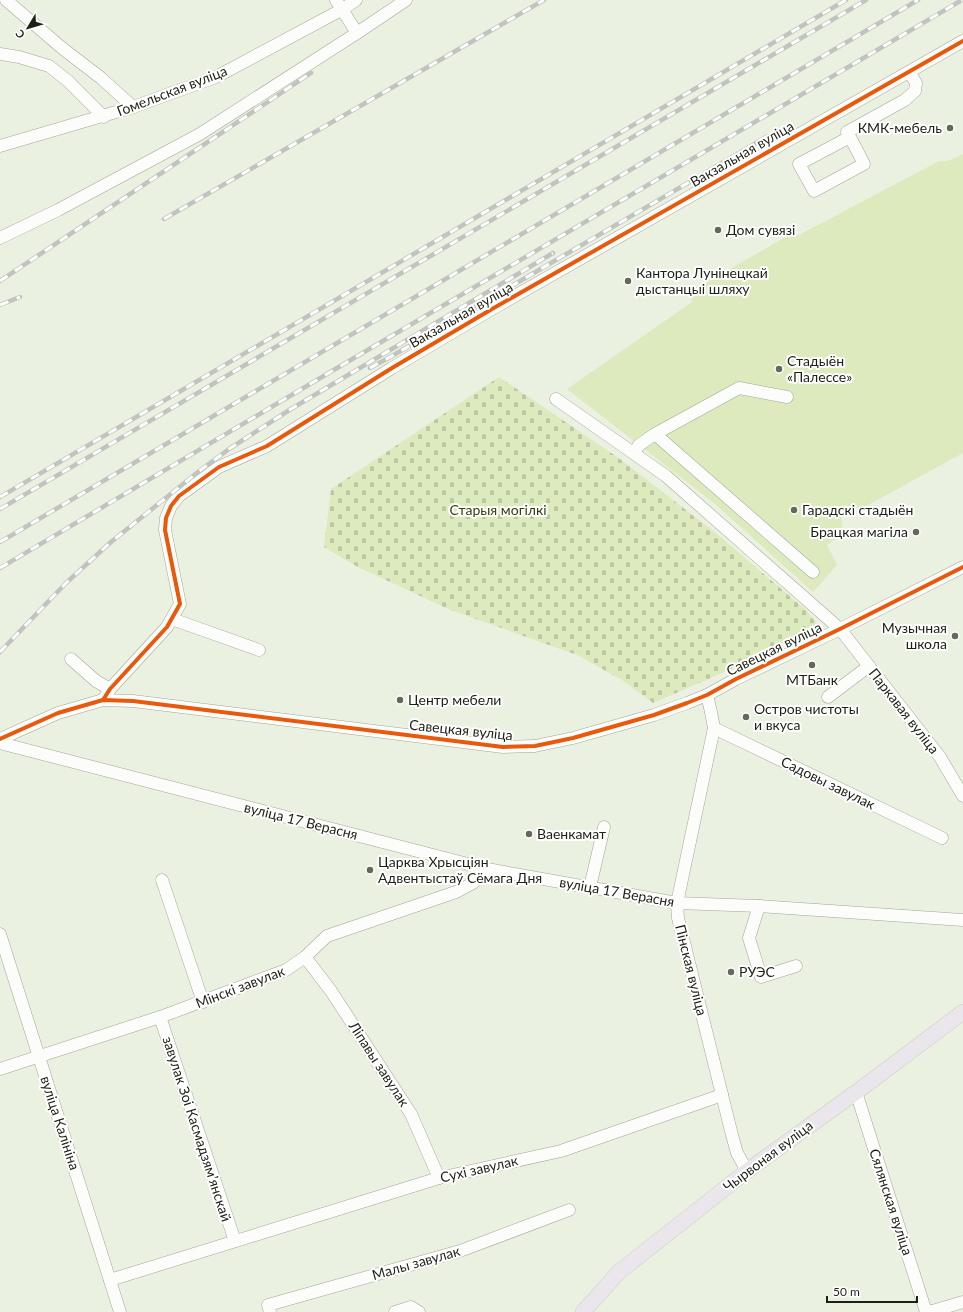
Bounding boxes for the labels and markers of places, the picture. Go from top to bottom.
place label: КМК-мебель [858,119,942,136]
marker: КМК-мебель [945,123,955,133]
place label: Дом сувязі [726,221,795,238]
marker: Дом сувязі [713,225,723,235]
place label: Кантора Лунінецкай дыстанцыі шляху [636,264,768,297]
marker: Кантора Лунінецкай дыстанцыі шляху [623,276,633,286]
place label: Стадыён «Палессе» [787,352,852,385]
marker: Стадыён «Палессе» [774,364,784,374]
place label: Гарадскі стадыён [802,501,913,518]
marker: Гарадскі стадыён [789,505,799,515]
place label: Брацкая магіла [810,523,908,540]
marker: Брацкая магіла [911,527,921,537]
place label: Музычная школа [882,619,947,652]
marker: Музычная школа [950,631,960,641]
marker: МТБанк [807,660,817,670]
place label: МТБанк [786,671,839,688]
place label: Центр мебели [408,691,501,708]
marker: Центр мебели [395,695,405,705]
place label: Остров чистоты и вкуса [754,700,859,733]
marker: Остров чистоты и вкуса [741,712,751,722]
place label: Ваенкамат [537,825,606,842]
marker: Ваенкамат [524,829,534,839]
place label: Царква Хрысціян Адвентыстаў Сёмага Дня [378,853,542,886]
marker: Царква Хрысціян Адвентыстаў Сёмага Дня [365,865,375,875]
place label: РУЭС [739,963,776,980]
marker: РУЭС [726,967,736,977]

